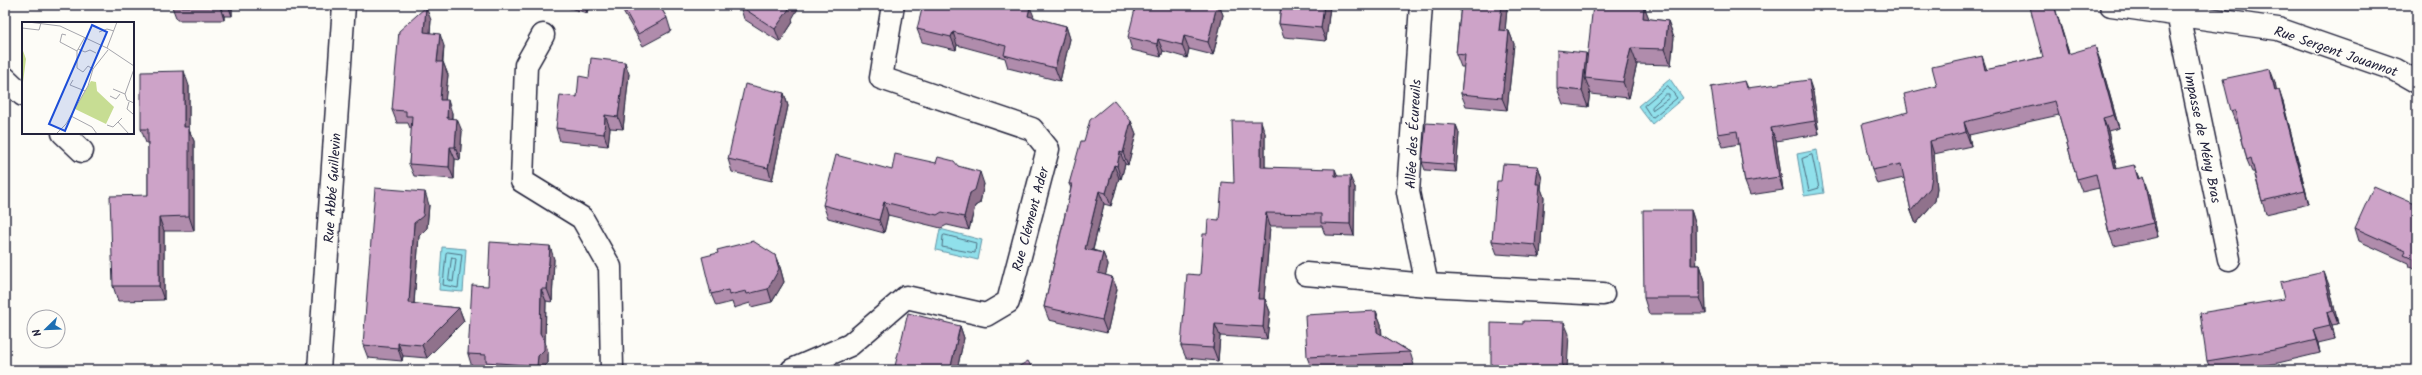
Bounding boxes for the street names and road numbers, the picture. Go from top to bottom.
street label: Rue Sergent Jouannot [2271,20,2401,84]
street label: Impasse de Mény Bras [2177,69,2227,205]
street label: Allée des Écureuils [1400,79,1428,189]
street label: Rue Abbé Guillevin [318,132,348,244]
street label: Rue Clément Ader [1006,163,1056,274]

